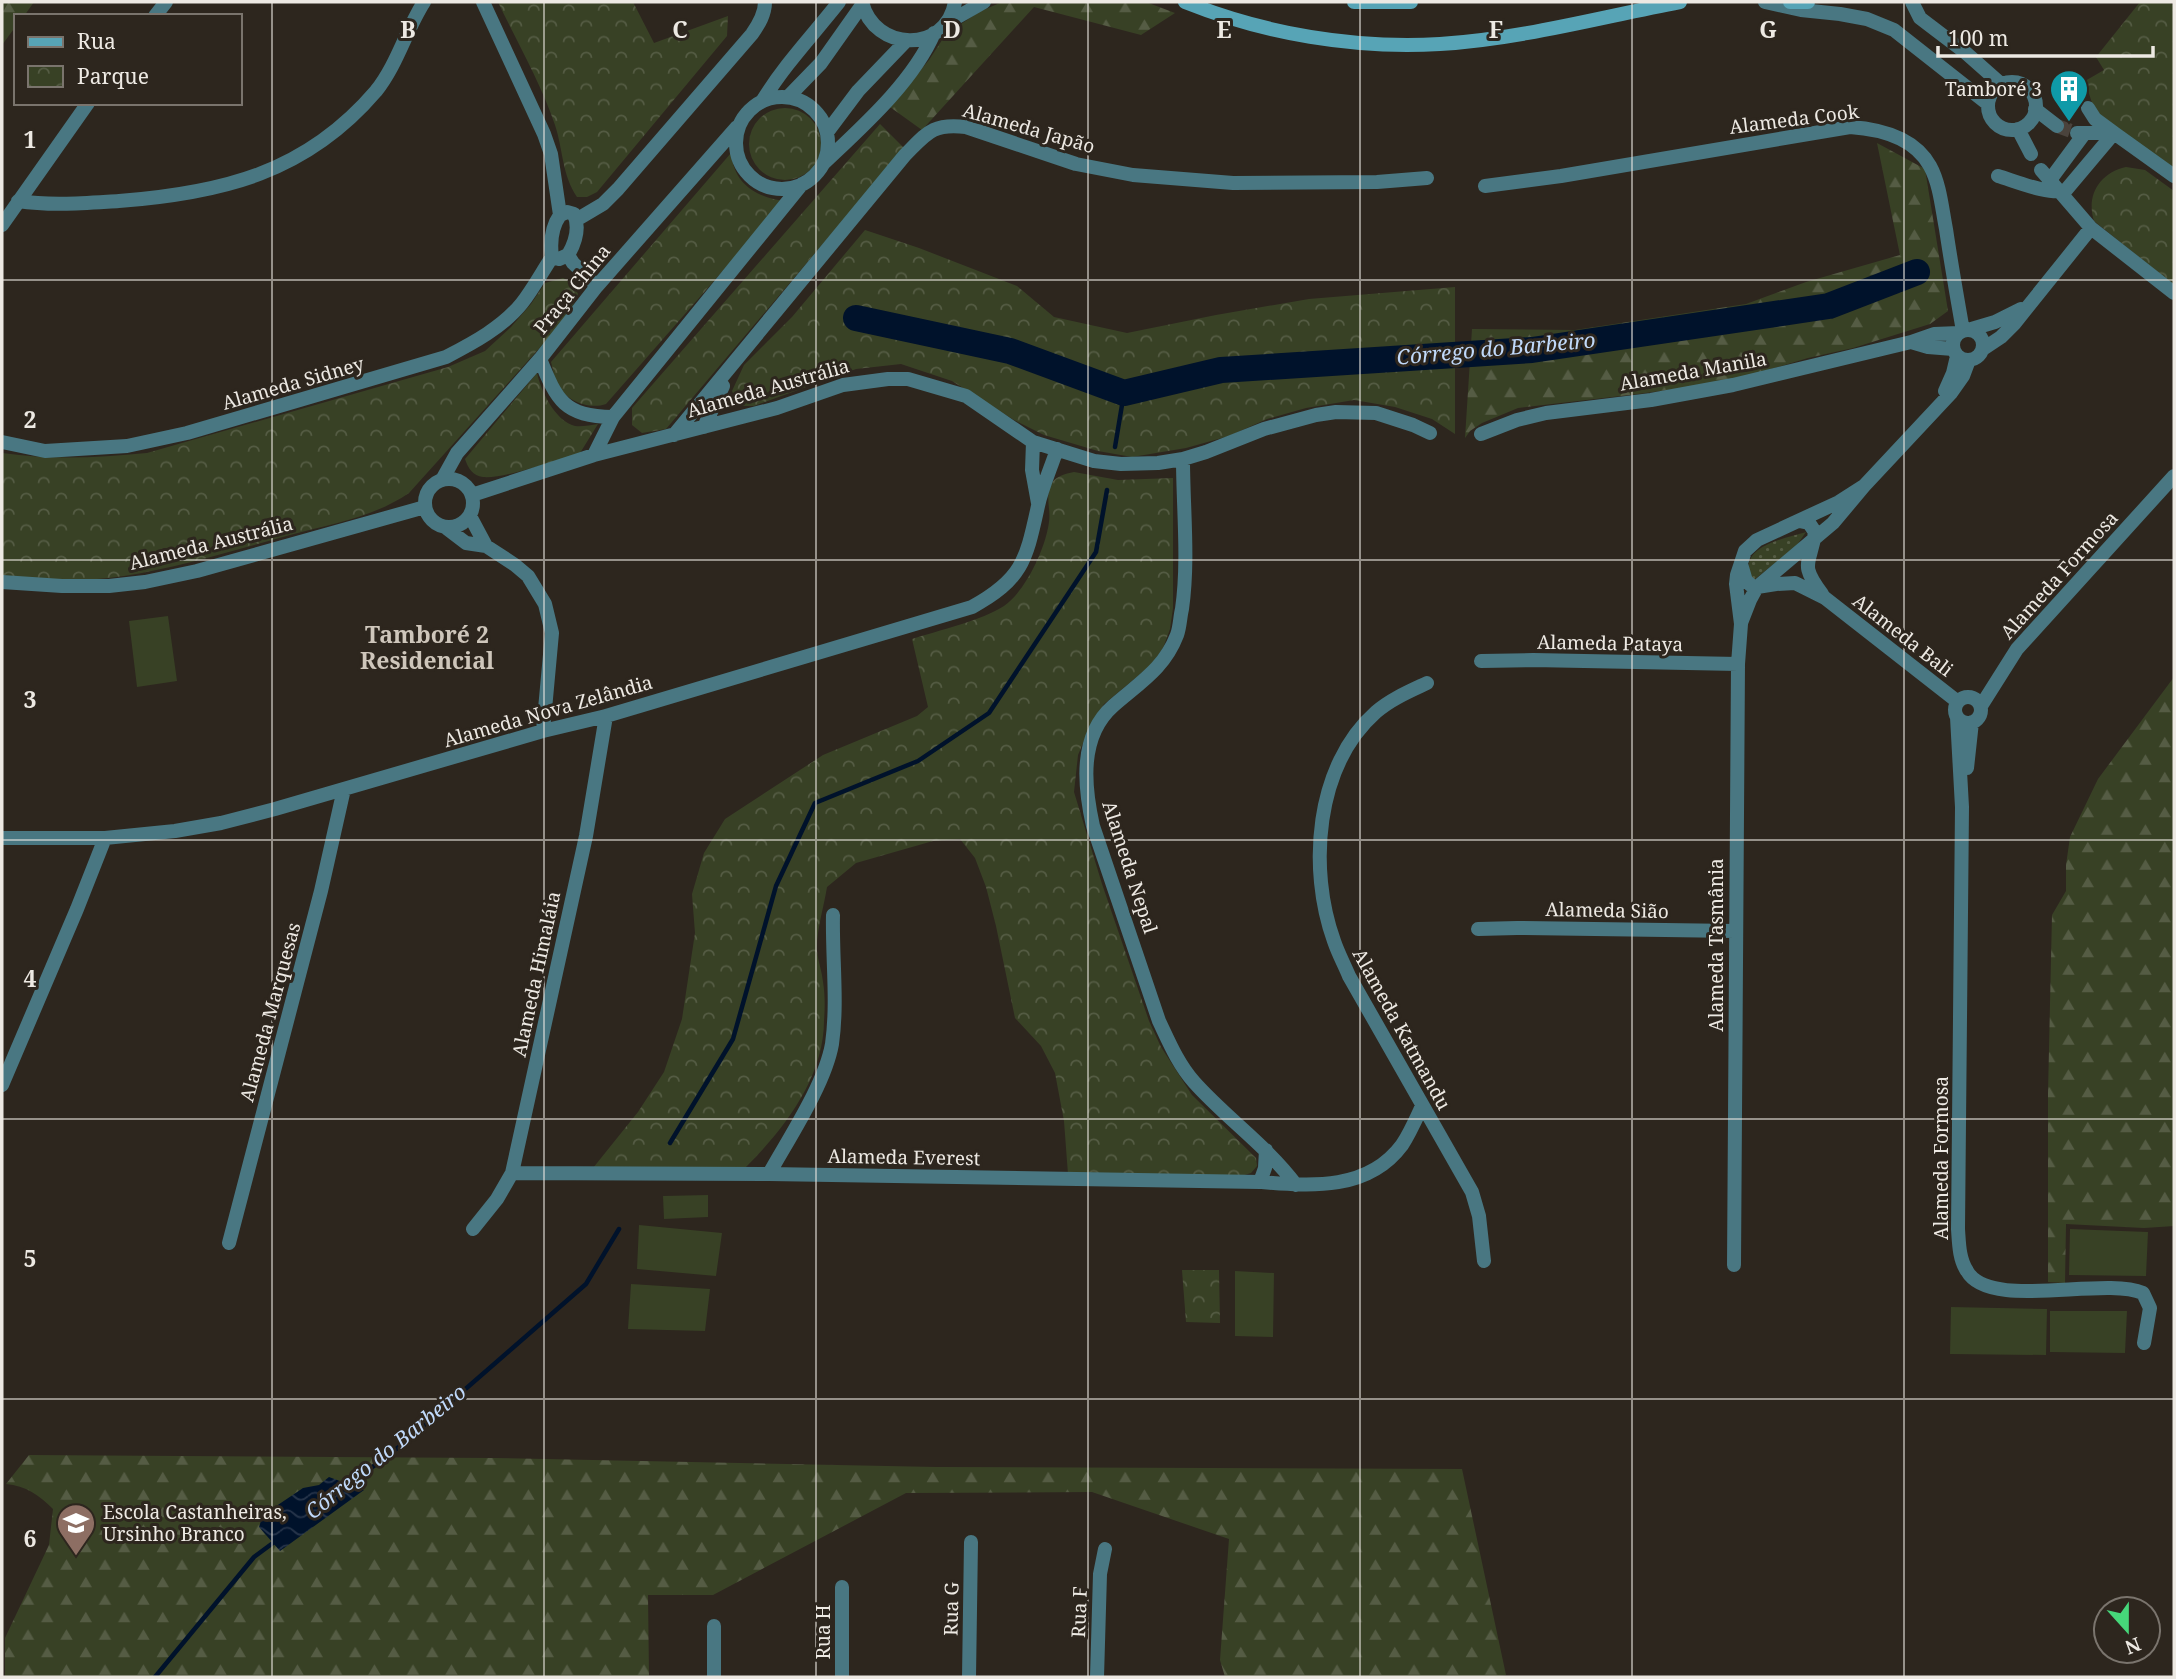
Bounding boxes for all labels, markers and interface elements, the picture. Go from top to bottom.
text: B [400,13,416,45]
text: C [672,13,688,45]
text: D [943,13,961,45]
text: E [1216,13,1232,45]
text: F [1489,13,1503,45]
text: G [1759,13,1777,45]
legend [14,14,242,105]
scale bar [1938,14,2153,58]
text: 100 m [1948,24,2009,52]
text: Rua [77,27,116,55]
text: Parque [77,62,149,90]
building icon: Tamboré 3 [2048,68,2090,123]
place label: Tamboré 3 [1945,76,2042,102]
street label: Alameda Japão [960,97,1098,159]
street label: Alameda Cook [1728,98,1861,140]
text: 1 [24,123,37,155]
street label: Praça China [528,239,616,339]
water label: Córrego do Barbeiro [1395,325,1596,371]
street label: Alameda Manila [1617,345,1769,397]
street label: Alameda Sidney [219,350,367,416]
street label: Alameda Austrália [684,352,852,424]
text: 2 [24,403,37,435]
street label: Alameda Formosa [1994,505,2124,645]
street label: Alameda Austrália [127,510,295,576]
street label: Alameda Bali [1848,588,1958,682]
district label: Tamboré 2 Residencial [360,618,494,676]
street label: Alameda Pataya [1537,629,1683,657]
street label: Alameda Nova Zelândia [441,669,655,753]
text: 3 [24,683,37,715]
street label: Alameda Nepal [1096,797,1164,937]
street label: Alameda Tasmânia [1703,858,1729,1032]
street label: Alameda Himaláia [506,889,566,1059]
street label: Alameda Sião [1545,896,1669,924]
street label: Alameda Marquesas [234,919,306,1105]
street label: Alameda Katmandu [1347,944,1457,1114]
text: 4 [24,962,37,994]
street label: Alameda Formosa [1928,1076,1954,1240]
street label: Alameda Everest [827,1143,981,1171]
text: 5 [24,1242,37,1274]
water label: Córrego do Barbeiro [299,1378,472,1525]
place label: Escola Castanheiras, Ursinho Branco [103,1499,287,1547]
school or university icon: Escola Castanheiras, Ursinho Branco [55,1502,97,1557]
text: 6 [24,1522,37,1554]
street label: Rua G [938,1581,964,1636]
street label: Rua F [1065,1586,1093,1638]
north arrow [2092,1595,2162,1665]
street label: Rua H [810,1604,836,1660]
text: N [2121,1631,2145,1661]

